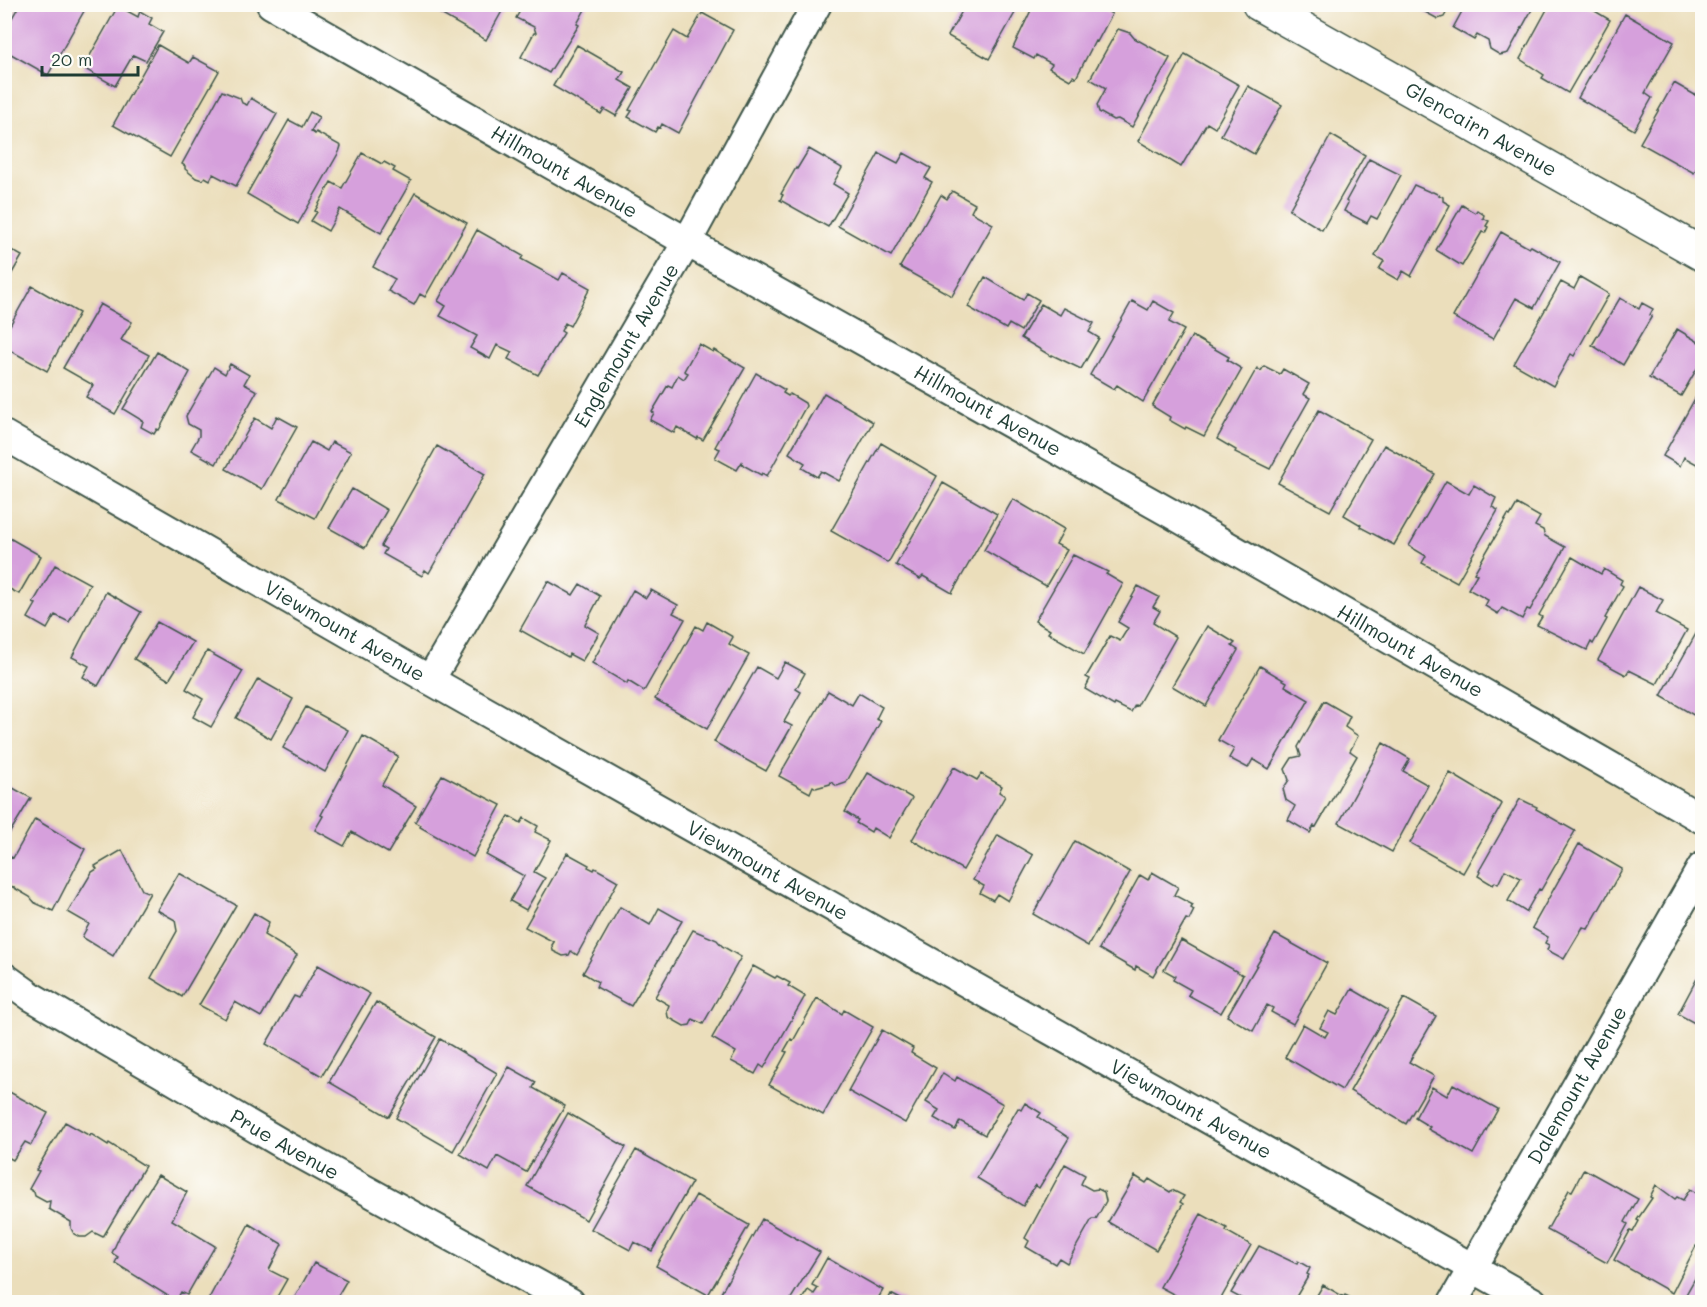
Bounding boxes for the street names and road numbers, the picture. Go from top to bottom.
street label: Glencairn Avenue [1401,75,1562,182]
street label: Hillmount Avenue [487,119,643,223]
street label: Englemount Avenue [567,258,684,432]
street label: Hillmount Avenue [910,358,1066,461]
street label: Viewmount Avenue [260,574,430,687]
street label: Hillmount Avenue [1333,598,1488,702]
street label: Viewmount Avenue [683,814,853,925]
street label: Dalemount Avenue [1521,1001,1632,1168]
street label: Viewmount Avenue [1106,1052,1277,1164]
street label: Prue Avenue [226,1102,344,1185]

